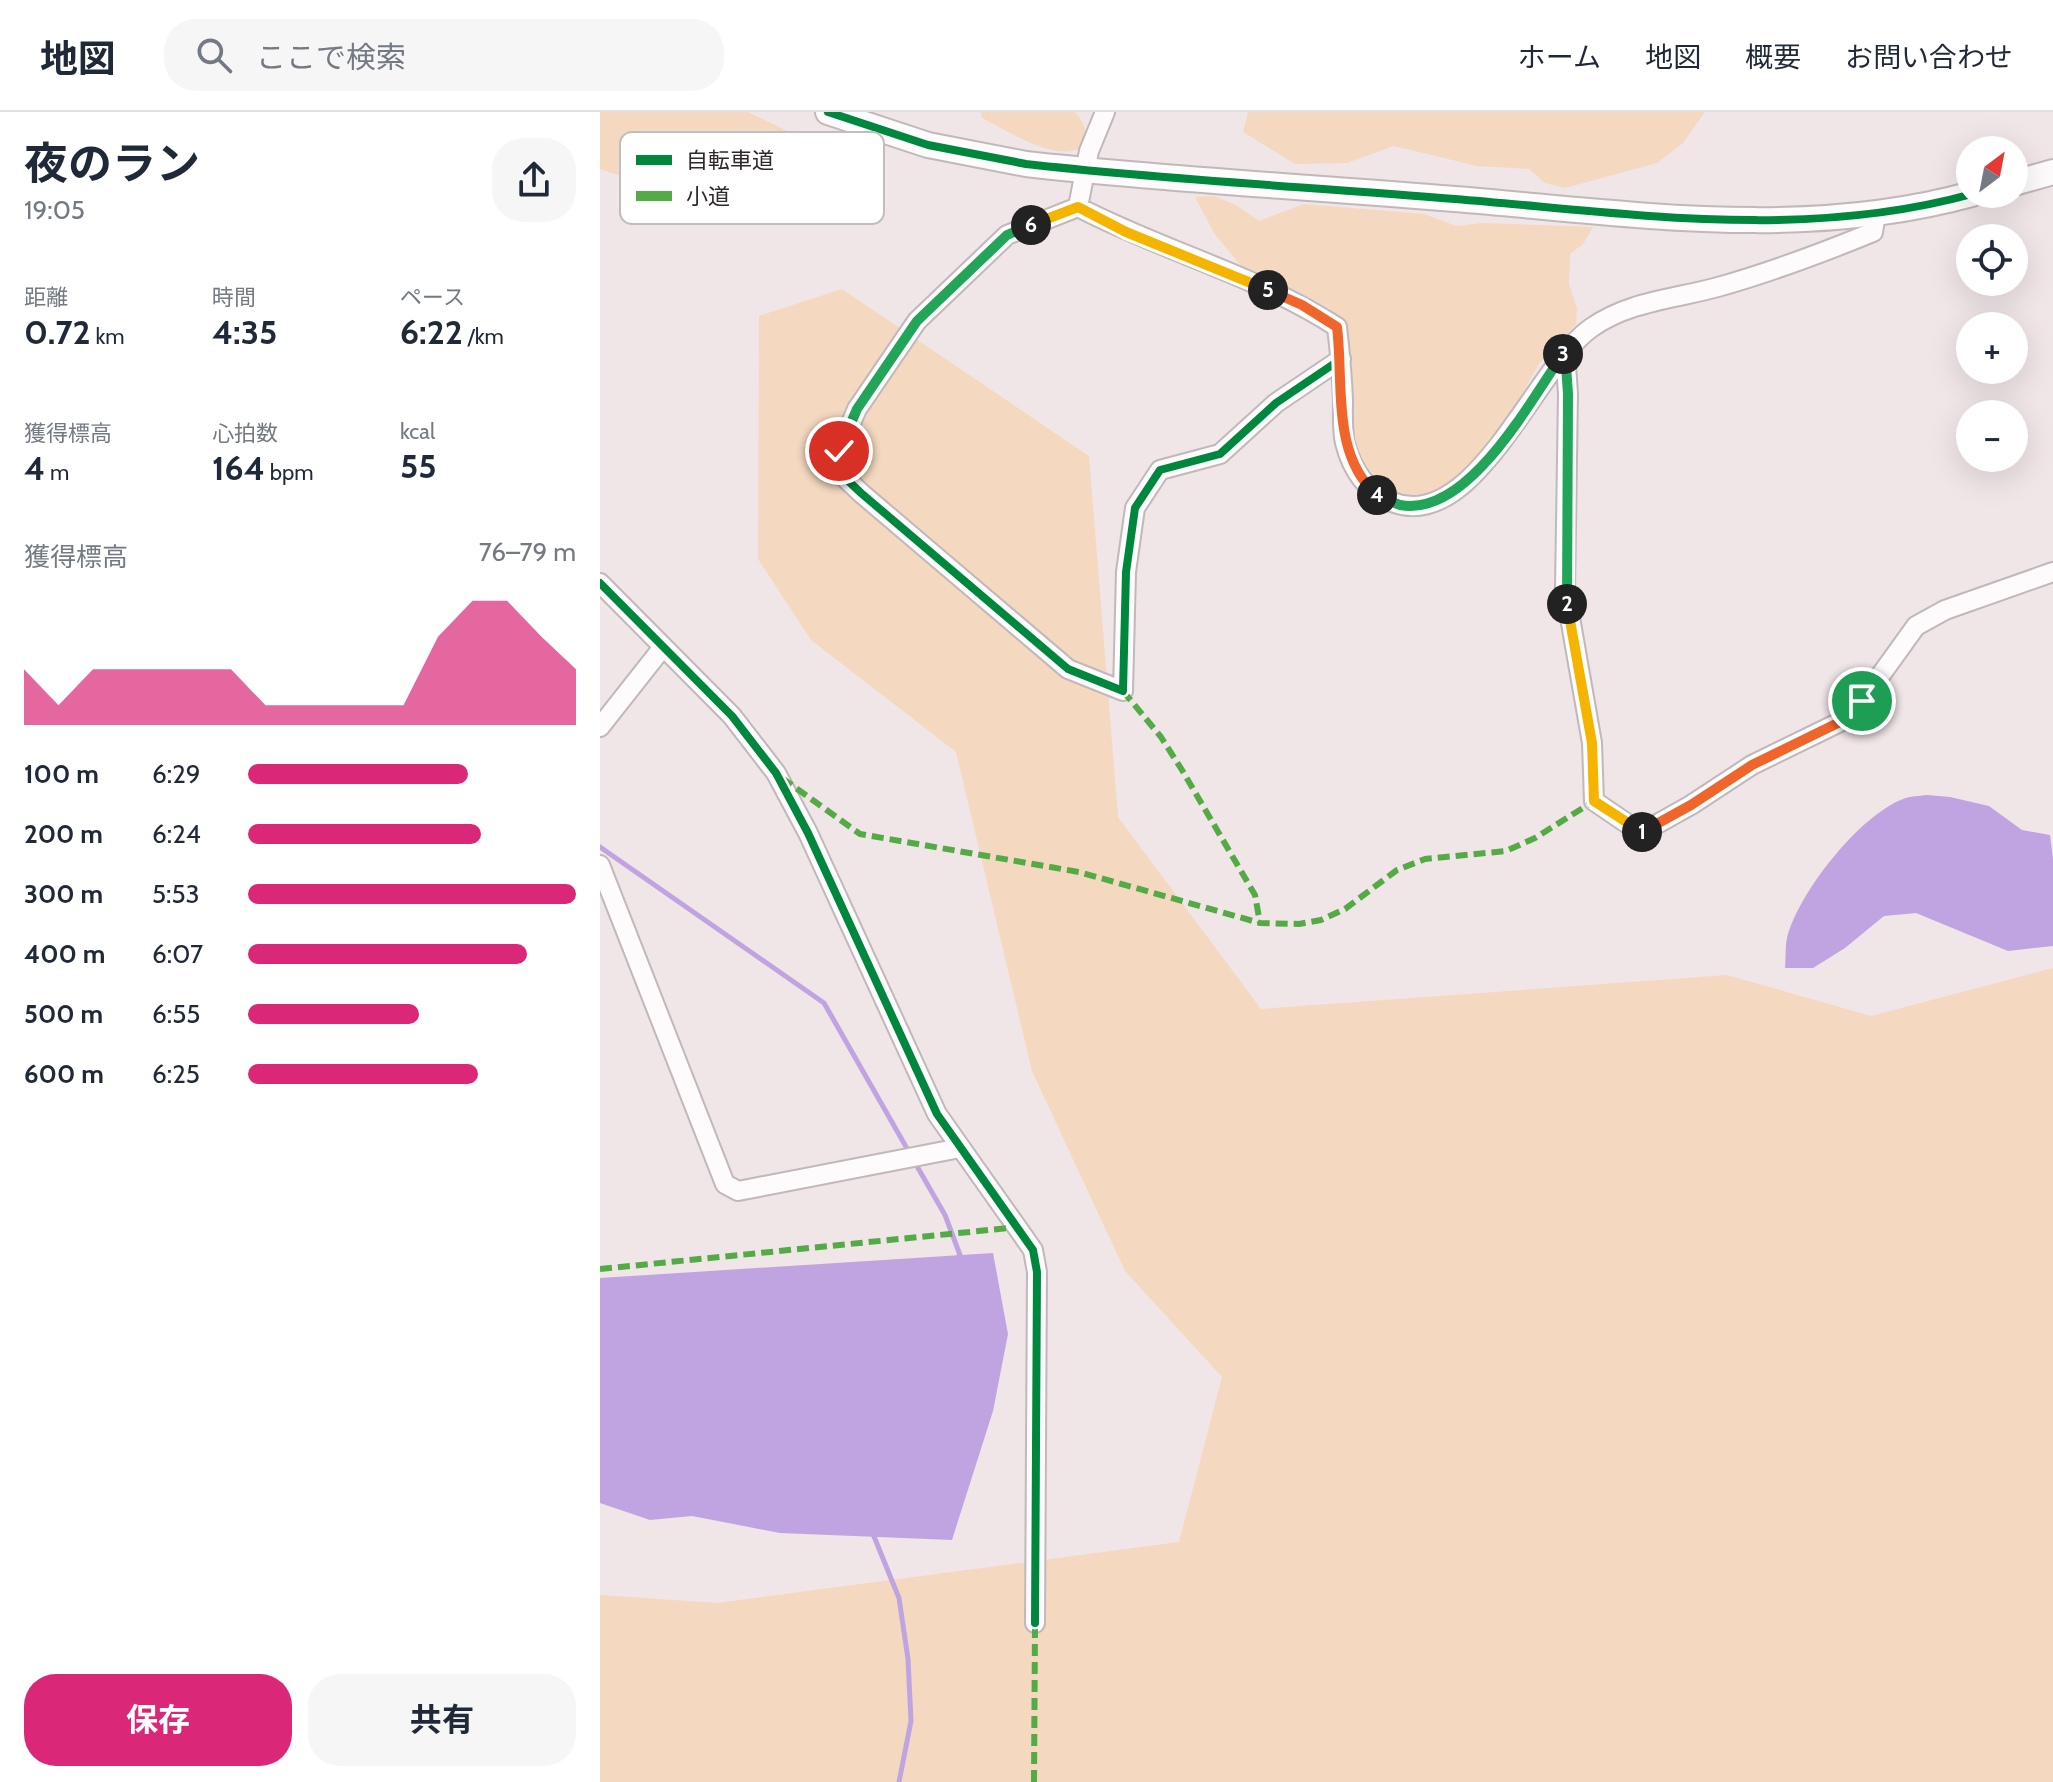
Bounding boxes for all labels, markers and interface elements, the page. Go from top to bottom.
search box [164,19,724,91]
icon: search [192,33,236,77]
text: 地図 [40,35,116,82]
text: ここで検索 [256,39,406,76]
text: ホーム [1518,40,1601,74]
text: 地図 [1645,40,1701,74]
text: 概要 [1745,40,1801,74]
text: お問い合わせ [1845,40,2013,74]
legend [620,132,884,224]
north arrow [1956,136,2028,208]
map controls [1956,136,2028,472]
text: 夜のラン [24,137,200,190]
button: share [492,138,576,222]
text: 自転車道 [686,147,774,174]
text: 小道 [686,183,730,210]
text: 19:05 [24,194,85,226]
pin: 6 [1011,205,1051,245]
text: 6 [1025,211,1037,238]
button: locate [1956,224,2028,296]
pin: 5 [1248,270,1288,310]
text: 5 [1262,276,1274,303]
text: 距離 [24,284,68,311]
text: 時間 [212,284,256,311]
text: ペース [400,284,465,311]
text: 0.72 [24,311,91,353]
text: 4:35 [212,311,277,353]
text: 6:22 [400,311,463,353]
button: + [1956,312,2028,384]
text: km [91,323,125,350]
text: /km [463,323,504,350]
pin: 3 [1543,334,1583,374]
text: 3 [1557,340,1569,367]
button: − [1956,400,2028,472]
pin [805,417,873,485]
text: kcal [400,418,435,445]
text: 獲得標高 [24,420,112,447]
text: 心拍数 [212,420,278,447]
icon: check [817,429,861,473]
text: 55 [400,445,437,487]
text: 4 [24,447,45,489]
text: 164 [212,447,265,489]
text: m [45,459,69,486]
text: bpm [265,459,314,486]
pin: 4 [1357,475,1397,515]
text: 4 [1370,481,1384,508]
text: 76–79 m [479,536,576,568]
text: 獲得標高 [24,541,128,573]
pin: 2 [1547,584,1587,624]
text: 2 [1561,590,1573,617]
pin [1828,667,1896,735]
icon: arrive [1840,679,1884,723]
text: 100 m [24,758,99,790]
text: 6:29 [152,758,201,790]
pin: 1 [1622,812,1662,852]
text: 200 m [24,818,103,850]
text: 6:24 [152,818,201,850]
text: 1 [1638,818,1646,845]
text: 300 m [24,878,103,910]
text: 5:53 [152,878,200,910]
text: 400 m [24,938,105,970]
text: 6:07 [152,938,203,970]
text: 500 m [24,998,103,1030]
text: 6:55 [152,998,200,1030]
text: 600 m [24,1058,104,1090]
text: 6:25 [152,1058,200,1090]
button: 保存 [24,1674,292,1766]
button: 共有 [308,1674,576,1766]

